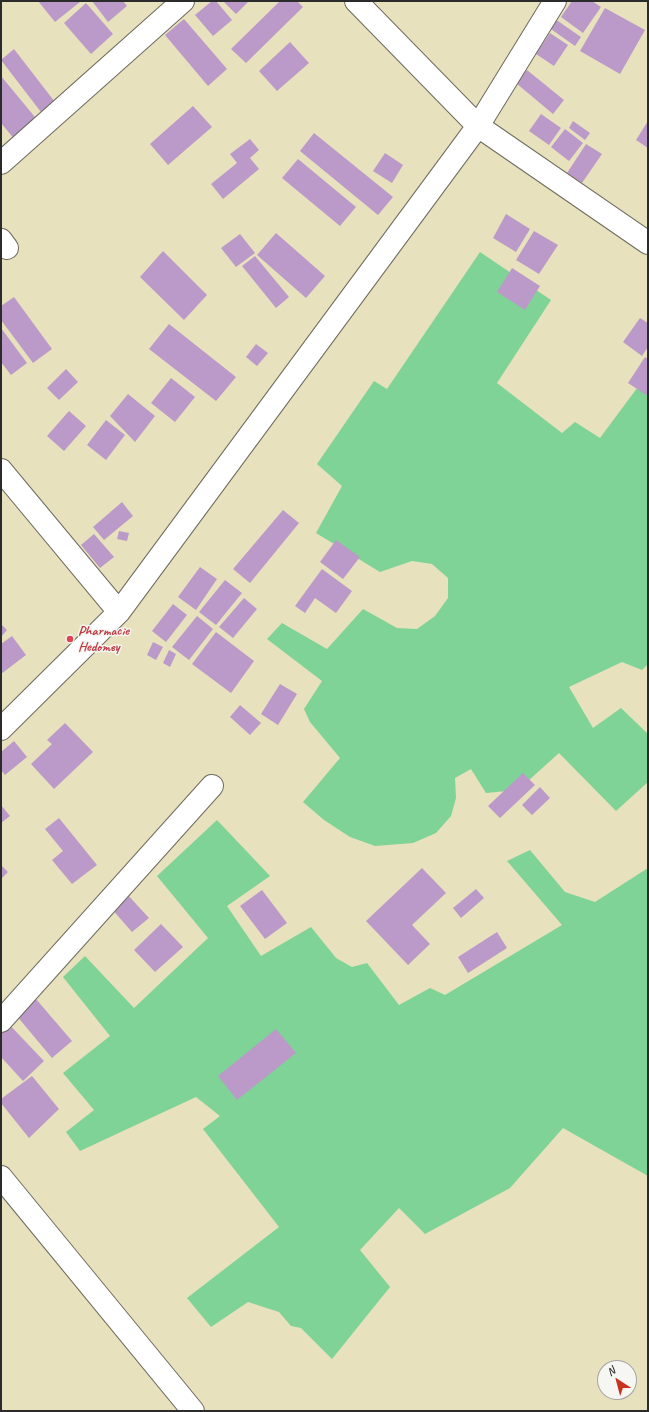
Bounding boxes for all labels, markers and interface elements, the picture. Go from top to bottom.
place label: Pharmacie Hedomey [78,623,129,656]
marker: Pharmacie Hedomey [65,634,75,644]
north arrow [597,1360,637,1400]
text: N [604,1363,617,1379]

